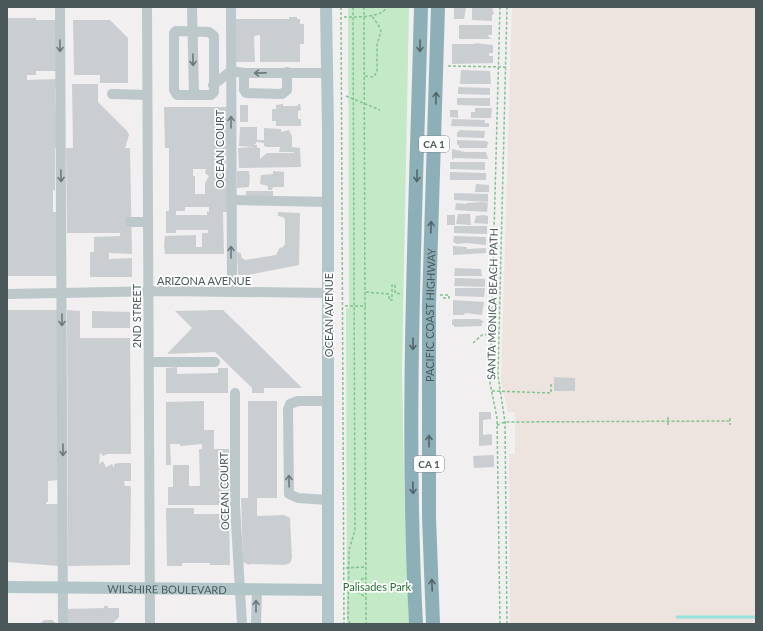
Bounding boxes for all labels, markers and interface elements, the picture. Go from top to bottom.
one-way arrow [56,39,64,52]
one-way arrow [416,39,424,52]
one-way arrow [189,53,197,66]
one-way arrow [254,69,267,77]
one-way arrow [432,92,439,105]
street label: OCEAN COURT [213,109,226,188]
one-way arrow [227,116,235,129]
road number: CA 1 [419,136,449,152]
one-way arrow [57,169,65,182]
one-way arrow [413,169,420,182]
one-way arrow [428,221,435,234]
street label: SANTA MONICA BEACH PATH [484,228,500,380]
one-way arrow [228,246,235,259]
street label: PACIFIC COAST HIGHWAY [423,248,437,382]
street label: OCEAN AVENUE [322,273,335,357]
street label: ARIZONA AVENUE [157,274,251,287]
street label: 2ND STREET [130,283,143,348]
one-way arrow [58,313,66,326]
one-way arrow [409,337,417,350]
one-way arrow [425,435,433,448]
one-way arrow [59,443,67,456]
street label: OCEAN COURT [217,451,231,530]
road number: CA 1 [414,456,444,472]
one-way arrow [285,475,293,488]
one-way arrow [409,481,416,494]
one-way arrow [428,579,436,592]
park label: Palisades Park [343,580,412,593]
street label: WILSHIRE BOULEVARD [107,581,227,596]
one-way arrow [252,600,260,613]

